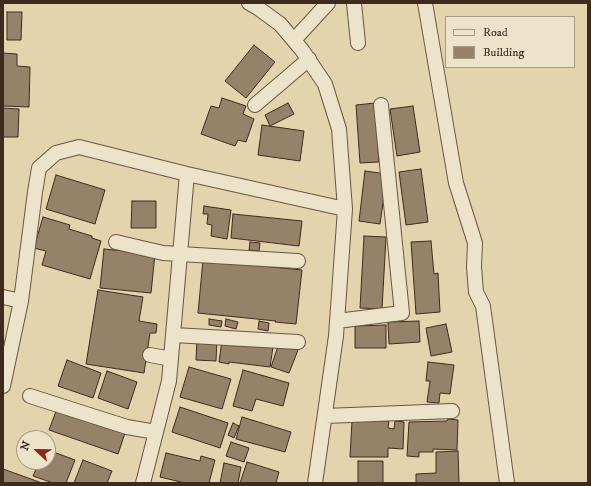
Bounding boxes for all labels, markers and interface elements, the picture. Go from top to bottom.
legend [445,16,575,68]
text: Road [483,25,508,40]
text: Building [483,45,524,60]
north arrow [16,430,56,470]
text: N [18,439,34,453]

